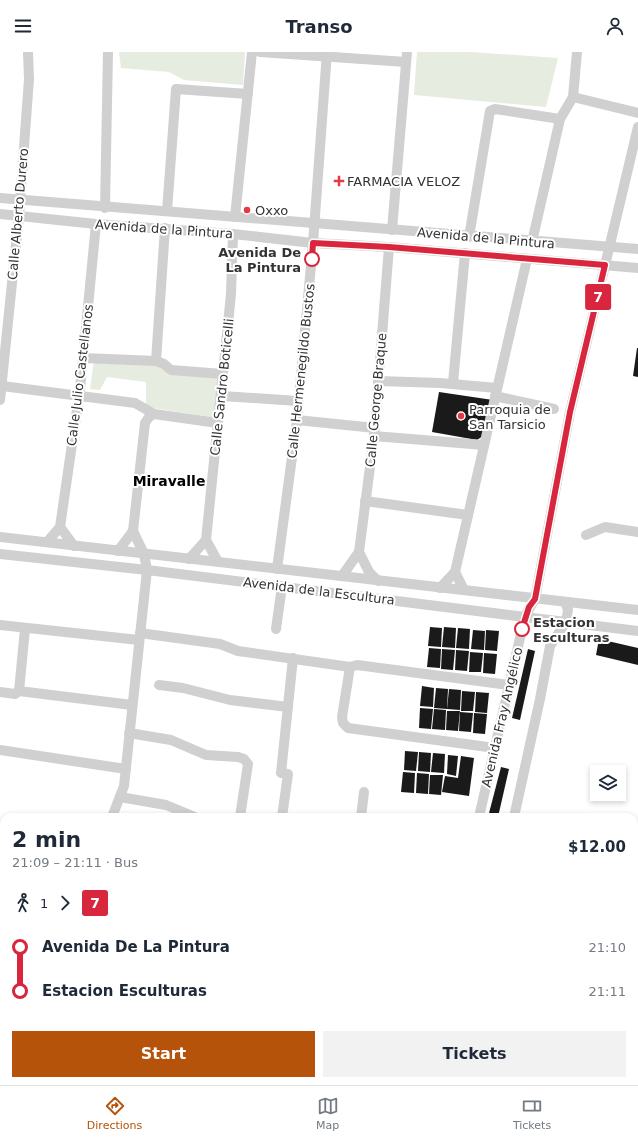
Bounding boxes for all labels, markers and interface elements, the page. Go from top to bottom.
icon: menu [12,15,34,37]
icon: person [604,15,626,37]
text: Transo [285,16,353,37]
street label: Calle Alberto Durero [5,148,31,280]
place label: FARMACIA VELOZ [347,174,460,189]
marker: FARMACIA VELOZ [334,176,344,186]
place label: Oxxo [255,203,288,218]
marker: Oxxo [242,205,252,215]
street label: Avenida de la Pintura [95,217,233,241]
street label: Avenida de la Pintura [417,225,555,251]
place label: Avenida De La Pintura [218,245,301,275]
marker: Avenida De La Pintura [304,251,320,267]
street label: Calle Hermenegildo Bustos [284,283,318,459]
line badge: 7 [585,284,611,310]
text: 7 [593,289,603,305]
street label: Calle Julio Castellanos [64,303,96,447]
street label: Calle Sandro Boticelli [207,318,237,456]
street label: Calle George Braque [363,332,389,468]
place label: Parroquia de San Tarsicio [469,402,551,432]
marker: Parroquia de San Tarsicio [456,411,466,421]
district label: Miravalle [133,473,205,489]
street label: Avenida de la Escultura [242,574,396,608]
place label: Estacion Esculturas [533,615,610,645]
marker: Estacion Esculturas [514,621,530,637]
street label: Avenida Fray Angélico [479,645,525,789]
map controls [590,765,626,801]
button: layers [590,765,626,801]
text: 2 min [12,827,81,852]
text: $12.00 [568,838,626,856]
text: 21:09 – 21:11 · Bus [12,855,138,870]
icon: walk [12,892,34,914]
icon: forward [54,892,76,914]
text: 7 [90,895,100,911]
text: 1 [40,896,48,911]
text: Avenida De La Pintura [42,938,230,956]
text: 21:10 [589,940,626,955]
text: Estacion Esculturas [42,982,207,1000]
text: 21:11 [589,984,626,999]
button: Start [12,1031,315,1077]
button: Tickets [323,1031,626,1077]
tab: Directions [87,1095,142,1132]
tab: Map [316,1095,339,1132]
tab: Tickets [513,1095,551,1132]

